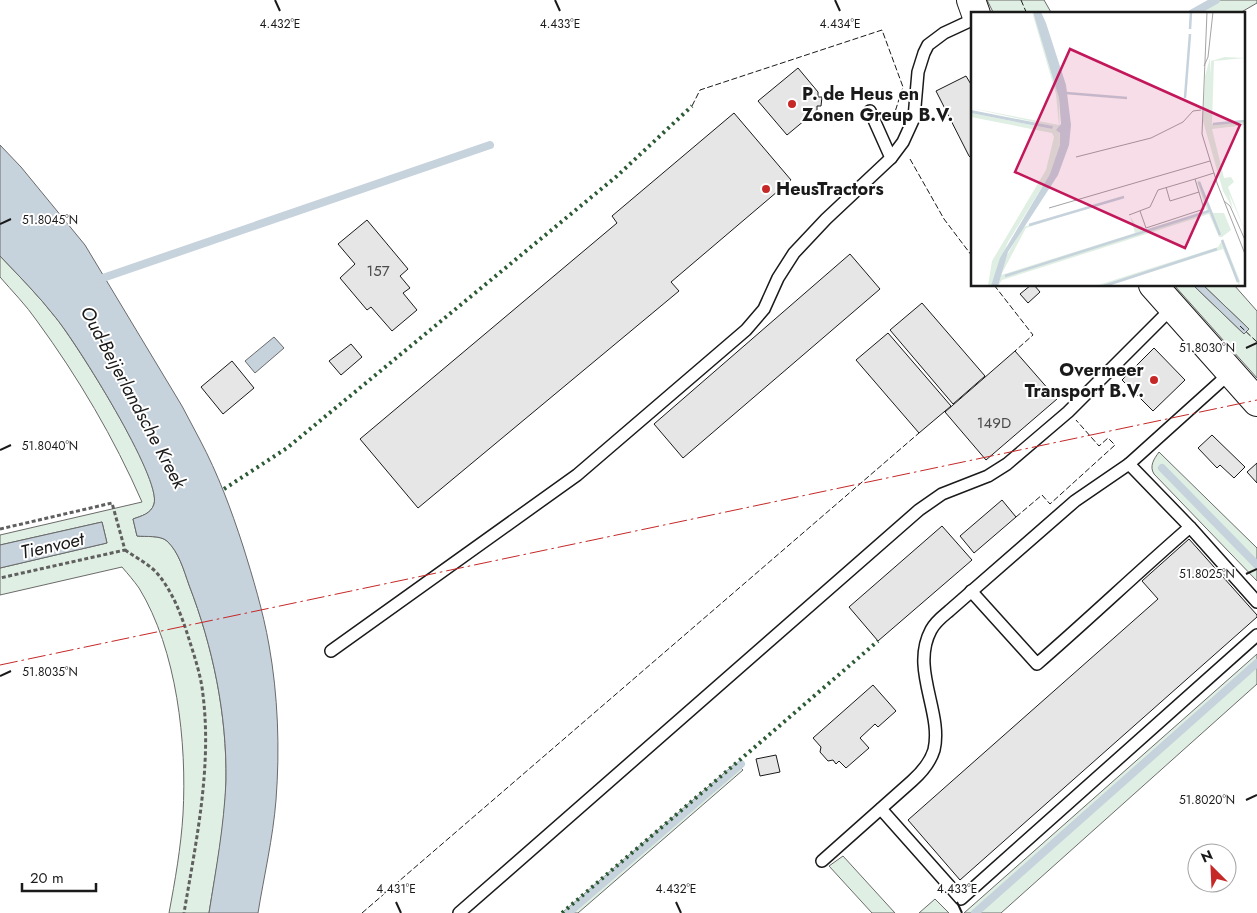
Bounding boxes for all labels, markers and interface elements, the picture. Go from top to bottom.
inset map [971,12,1244,286]
text: 4.432°E [260,15,300,33]
text: 4.433°E [540,15,580,33]
text: 4.434°E [819,15,861,33]
place label: P. de Heus en Zonen Greup B.V. [802,81,953,128]
marker: P. de Heus en Zonen Greup B.V. [786,98,798,110]
place label: HeusTractors [776,176,884,202]
marker: HeusTractors [760,183,772,195]
text: 51.8045°N [22,211,78,229]
house number: 157 [366,260,390,282]
water label: Oud-Beijerlandsche Kreek [74,301,194,494]
text: 51.8030°N [1179,339,1235,357]
place label: Overmeer Transport B.V. [1025,357,1145,404]
marker: Overmeer Transport B.V. [1148,374,1160,386]
house number: 149D [977,412,1011,434]
text: 51.8040°N [22,437,78,455]
water label: Tienvoet [18,525,88,566]
text: 51.8025°N [1179,565,1235,583]
text: 51.8035°N [22,663,78,681]
text: 51.8020°N [1179,791,1235,809]
north arrow [1187,843,1237,893]
text: N [1198,845,1216,868]
scale bar [22,860,96,892]
text: 20 m [30,867,64,889]
text: 4.431°E [376,880,416,898]
text: 4.432°E [656,880,696,898]
text: 4.433°E [937,880,977,898]

